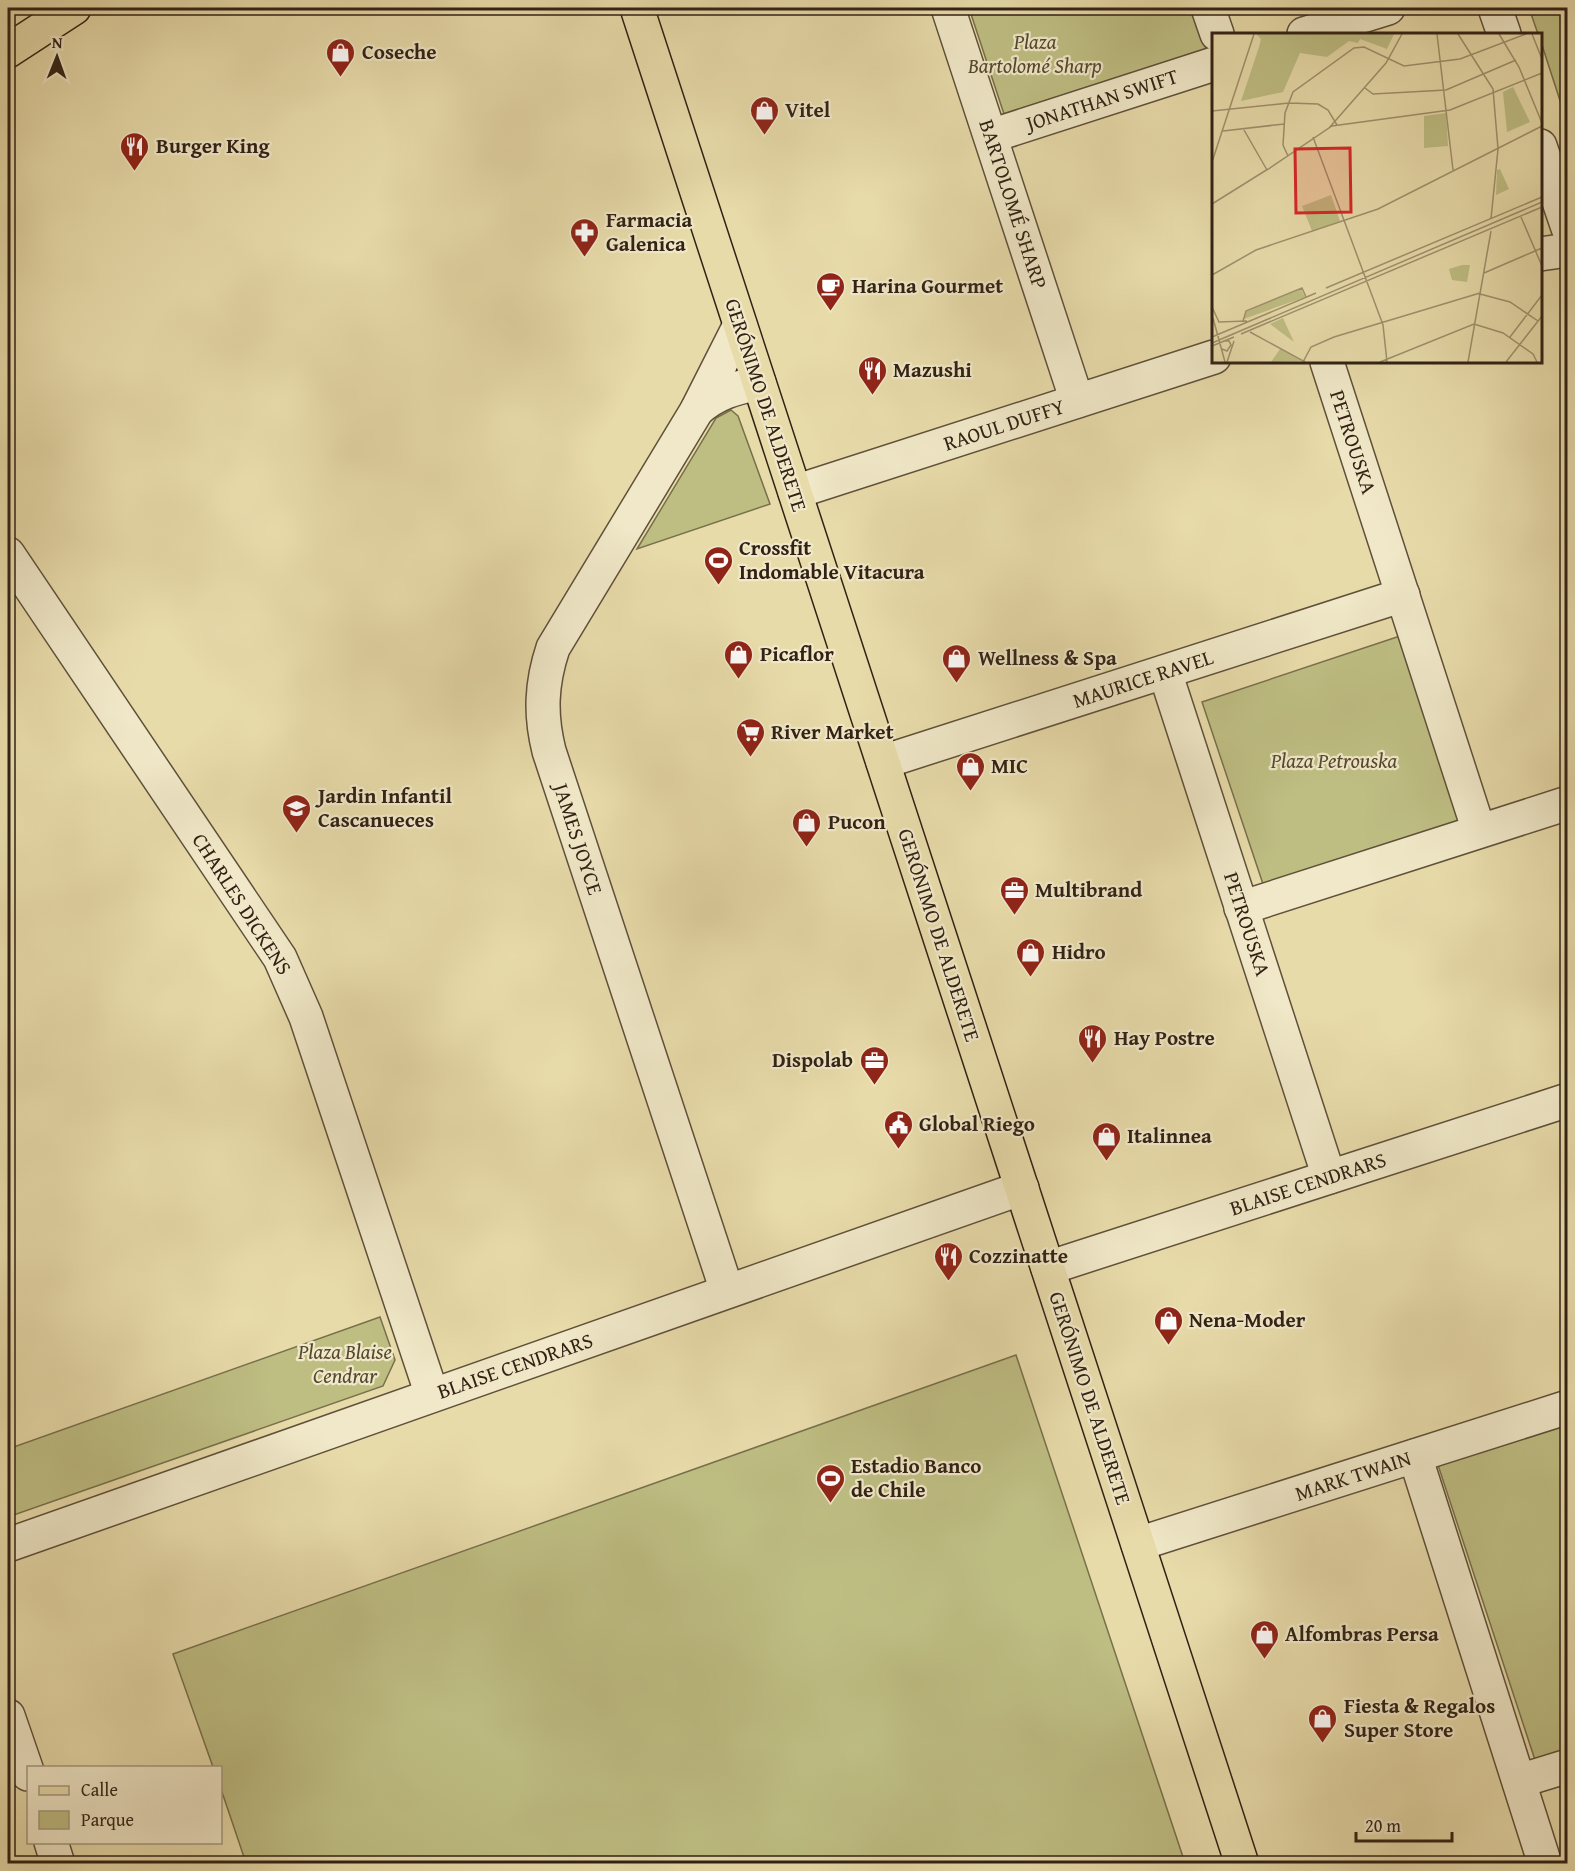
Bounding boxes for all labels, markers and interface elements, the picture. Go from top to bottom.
park label: Plaza Bartolomé Sharp [967,26,1102,81]
north arrow [27,27,87,87]
text: N [52,30,63,54]
inset map [1212,33,1542,363]
shop icon: Coseche [325,36,357,78]
place label: Coseche [362,36,436,67]
street label: JONATHAN SWIFT [1019,60,1182,140]
shop icon: Vitel [748,94,780,136]
place label: Vitel [785,94,831,125]
street label: BARTOLOMÉ SHARP [971,115,1056,293]
restaurant icon: Burger King [119,130,151,172]
place label: Burger King [156,130,271,161]
place label: Farmacia Galenica [606,204,692,259]
pharmacy icon: Farmacia Galenica [569,216,601,258]
cafe icon: Harina Gourmet [815,270,847,312]
place label: Harina Gourmet [852,270,1003,301]
street label: GERÓNIMO DE ALDERETE [717,294,816,516]
restaurant icon: Mazushi [856,354,888,396]
place label: Mazushi [893,354,972,385]
street label: PETROUSKA [1322,386,1385,498]
street label: RAOUL DUFFY [939,390,1069,459]
place label: Crossfit Indomable Vitacura [739,532,925,587]
sports icon: Crossfit Indomable Vitacura [702,544,734,586]
shop icon: Picaflor [723,638,755,680]
place label: Picaflor [760,638,834,669]
street label: MAURICE RAVEL [1069,641,1217,716]
shop icon: Wellness & Spa [941,642,973,684]
place label: Wellness & Spa [978,642,1117,673]
supermarket icon: River Market [734,716,766,758]
place label: River Market [771,716,894,747]
park label: Plaza Petrouska [1270,745,1398,776]
shop icon: MIC [954,750,986,792]
place label: MIC [991,750,1028,781]
street label: JAMES JOYCE [545,776,611,899]
place label: Jardin Infantil Cascanueces [315,780,452,835]
school or university icon: Jardin Infantil Cascanueces [281,792,313,834]
shop icon: Pucon [791,806,823,848]
place label: Pucon [828,806,886,837]
street label: GERÓNIMO DE ALDERETE [890,824,989,1046]
street label: CHARLES DICKENS [185,827,300,981]
street label: PETROUSKA [1216,868,1279,980]
office icon: Multibrand [998,874,1030,916]
place label: Multibrand [1035,874,1142,905]
shop icon: Hidro [1015,936,1047,978]
place label: Hidro [1052,936,1106,967]
restaurant icon: Hay Postre [1077,1022,1109,1064]
place label: Hay Postre [1114,1022,1215,1053]
place label: Dispolab [772,1044,853,1075]
office icon: Dispolab [858,1044,890,1086]
public building icon: Global Riego [882,1108,914,1150]
place label: Global Riego [919,1108,1035,1139]
shop icon: Italinnea [1090,1120,1122,1162]
place label: Italinnea [1127,1120,1212,1151]
street label: BLAISE CENDRARS [1226,1144,1390,1223]
restaurant icon: Cozzinatte [932,1240,964,1282]
place label: Cozzinatte [969,1240,1068,1271]
street label: GERÓNIMO DE ALDERETE [1041,1287,1140,1509]
shop icon: Nena-Moder [1152,1304,1184,1346]
place label: Nena-Moder [1189,1304,1306,1335]
street label: BLAISE CENDRARS [433,1324,597,1407]
park label: Plaza Blaise Cendrar [297,1336,392,1391]
street label: MARK TWAIN [1291,1442,1415,1509]
place label: Estadio Banco de Chile [851,1450,981,1505]
sports icon: Estadio Banco de Chile [814,1462,846,1504]
shop icon: Alfombras Persa [1248,1618,1280,1660]
place label: Alfombras Persa [1285,1618,1439,1649]
place label: Fiesta & Regalos Super Store [1344,1690,1495,1745]
shop icon: Fiesta & Regalos Super Store [1307,1702,1339,1744]
legend [27,1766,222,1844]
text: Calle [81,1776,118,1803]
scale bar [1356,1805,1452,1843]
text: Parque [81,1806,134,1833]
text: 20 m [1365,1812,1401,1839]

